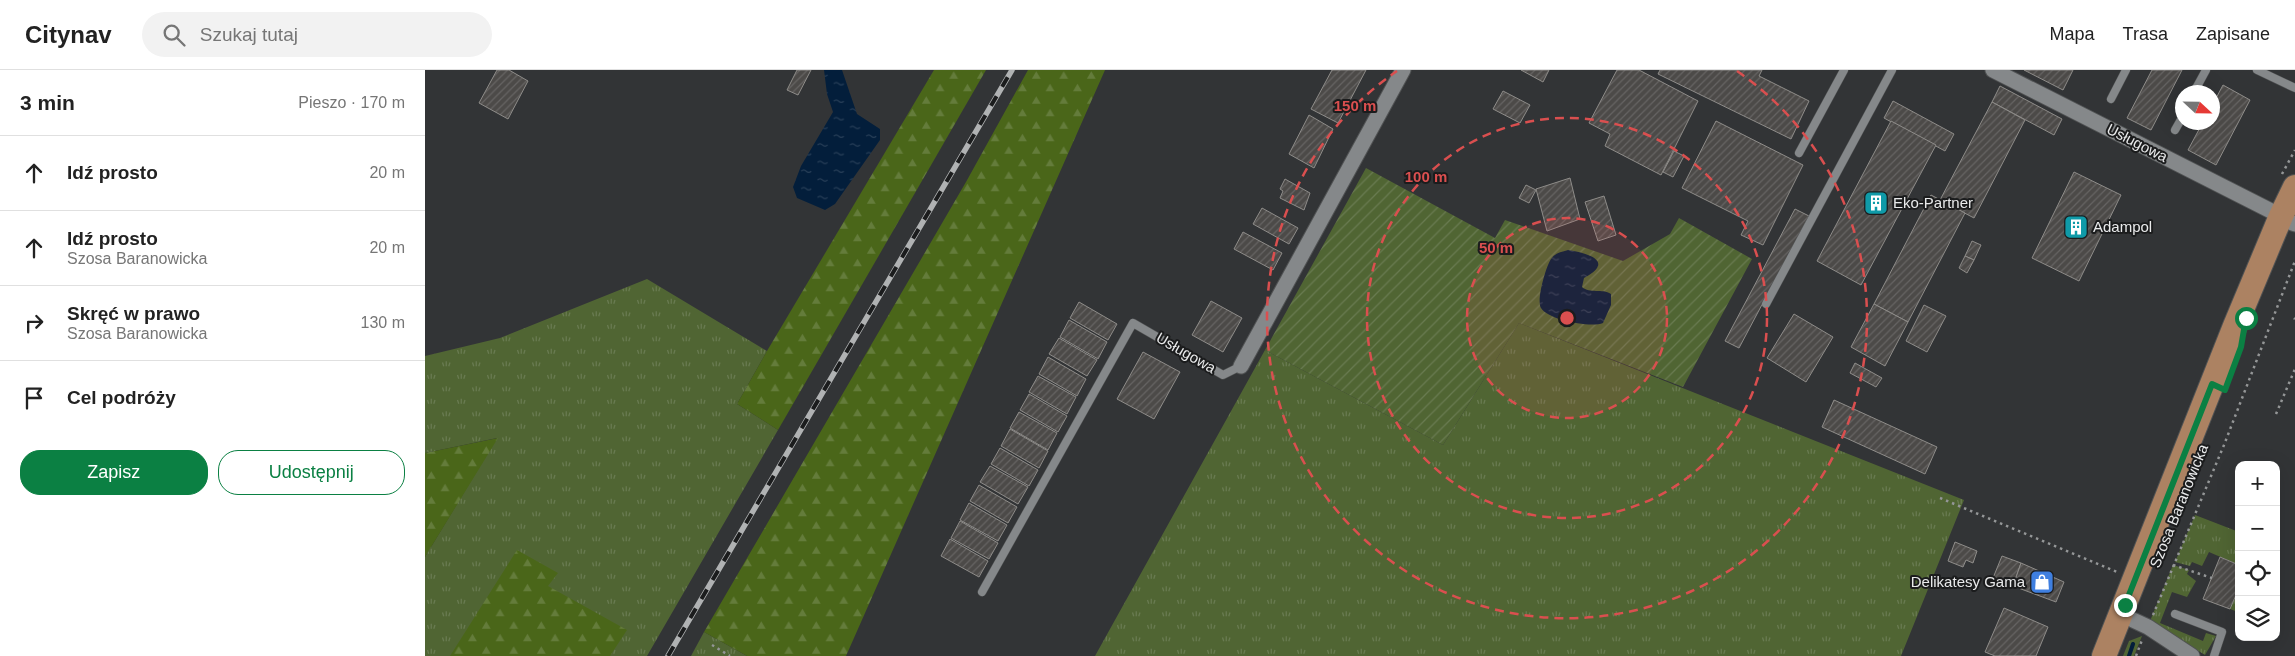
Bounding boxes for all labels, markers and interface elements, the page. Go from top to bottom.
search box [142,12,492,57]
text: Citynav [25,21,112,48]
icon: search [160,21,188,49]
text: Szukaj tutaj [200,24,298,45]
text: Mapa [2050,24,2095,44]
text: Trasa [2123,24,2168,44]
text: Zapisane [2196,24,2270,44]
north arrow [2175,85,2220,130]
text: 3 min [20,91,75,114]
text: Pieszo · 170 m [298,94,405,111]
text: 150 m [1334,97,1376,114]
street label: Usługowa [2104,120,2171,165]
icon: ahead [20,159,48,187]
text: Idź prosto [67,162,158,183]
text: 20 m [369,164,405,181]
text: 100 m [1405,168,1447,185]
building icon: Eko-Partner [1863,190,1889,216]
place label: Eko-Partner [1893,194,1973,211]
building icon: Adampol [2063,214,2089,240]
place label: Adampol [2093,218,2152,235]
text: Idź prosto [67,228,158,249]
icon: ahead [20,234,48,262]
text: 20 m [369,239,405,256]
text: 50 m [1479,239,1513,256]
text: Szosa Baranowicka [67,250,208,267]
text: Skręć w prawo [67,303,200,324]
route start [2235,307,2258,330]
icon: right [20,309,48,337]
centre of rings [1558,309,1576,327]
text: 130 m [361,314,405,331]
text: Szosa Baranowicka [67,325,208,342]
street label: Usługowa [1153,329,1220,377]
icon: arrive [20,384,48,412]
text: Cel podróży [67,387,176,408]
street label: Szosa Baranowicka [2146,441,2211,570]
button: Zapisz [20,450,208,495]
button: Udostępnij [218,450,405,495]
map controls [2235,461,2280,641]
button: + [2235,461,2280,506]
button: − [2235,506,2280,551]
button: locate [2235,551,2280,596]
shop icon: Delikatesy Gama [2029,569,2055,595]
place label: Delikatesy Gama [1911,573,2026,590]
route end [2114,594,2137,617]
button: layers [2235,596,2280,641]

